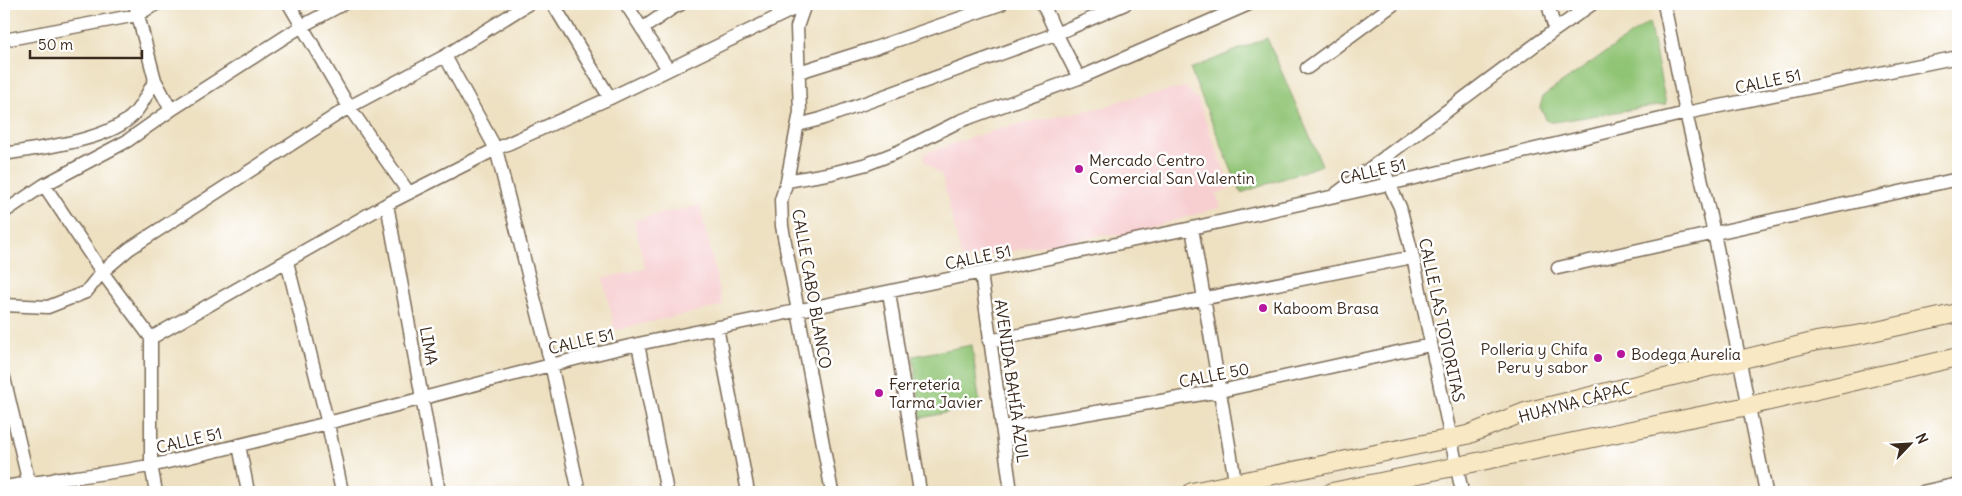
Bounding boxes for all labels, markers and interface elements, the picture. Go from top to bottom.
scale bar [30,28,142,60]
text: 50 m [38,35,73,54]
street label: CALLE 51 [1733,64,1803,98]
place label: Mercado Centro Comercial San Valentin [1089,150,1255,188]
street label: CALLE 51 [1338,154,1408,188]
marker: Mercado Centro Comercial San Valentin [1073,163,1085,175]
street label: CALLE CABO BLANCO [788,207,836,371]
street label: CALLE LAS TOTORITAS [1415,236,1469,404]
street label: CALLE 51 [943,240,1013,274]
street label: AVENIDA BAHÍA AZUL [991,298,1033,464]
place label: Kaboom Brasa [1273,298,1379,318]
marker: Kaboom Brasa [1257,302,1269,314]
street label: CALLE 51 [546,324,616,358]
street label: LIMA [416,325,442,367]
place label: Polleria y Chifa Peru y sabor [1480,339,1588,377]
place label: Bodega Aurelia [1631,344,1741,364]
marker: Bodega Aurelia [1615,348,1627,360]
marker: Polleria y Chifa Peru y sabor [1592,352,1604,364]
street label: CALLE 50 [1177,358,1251,392]
place label: Ferretería Tarma Javier [889,374,983,412]
street label: HUAYNA CÁPAC [1516,377,1634,427]
marker: Ferretería Tarma Javier [873,387,885,399]
north arrow [1884,418,1934,468]
street label: CALLE 51 [154,423,224,457]
text: N [1912,430,1932,447]

